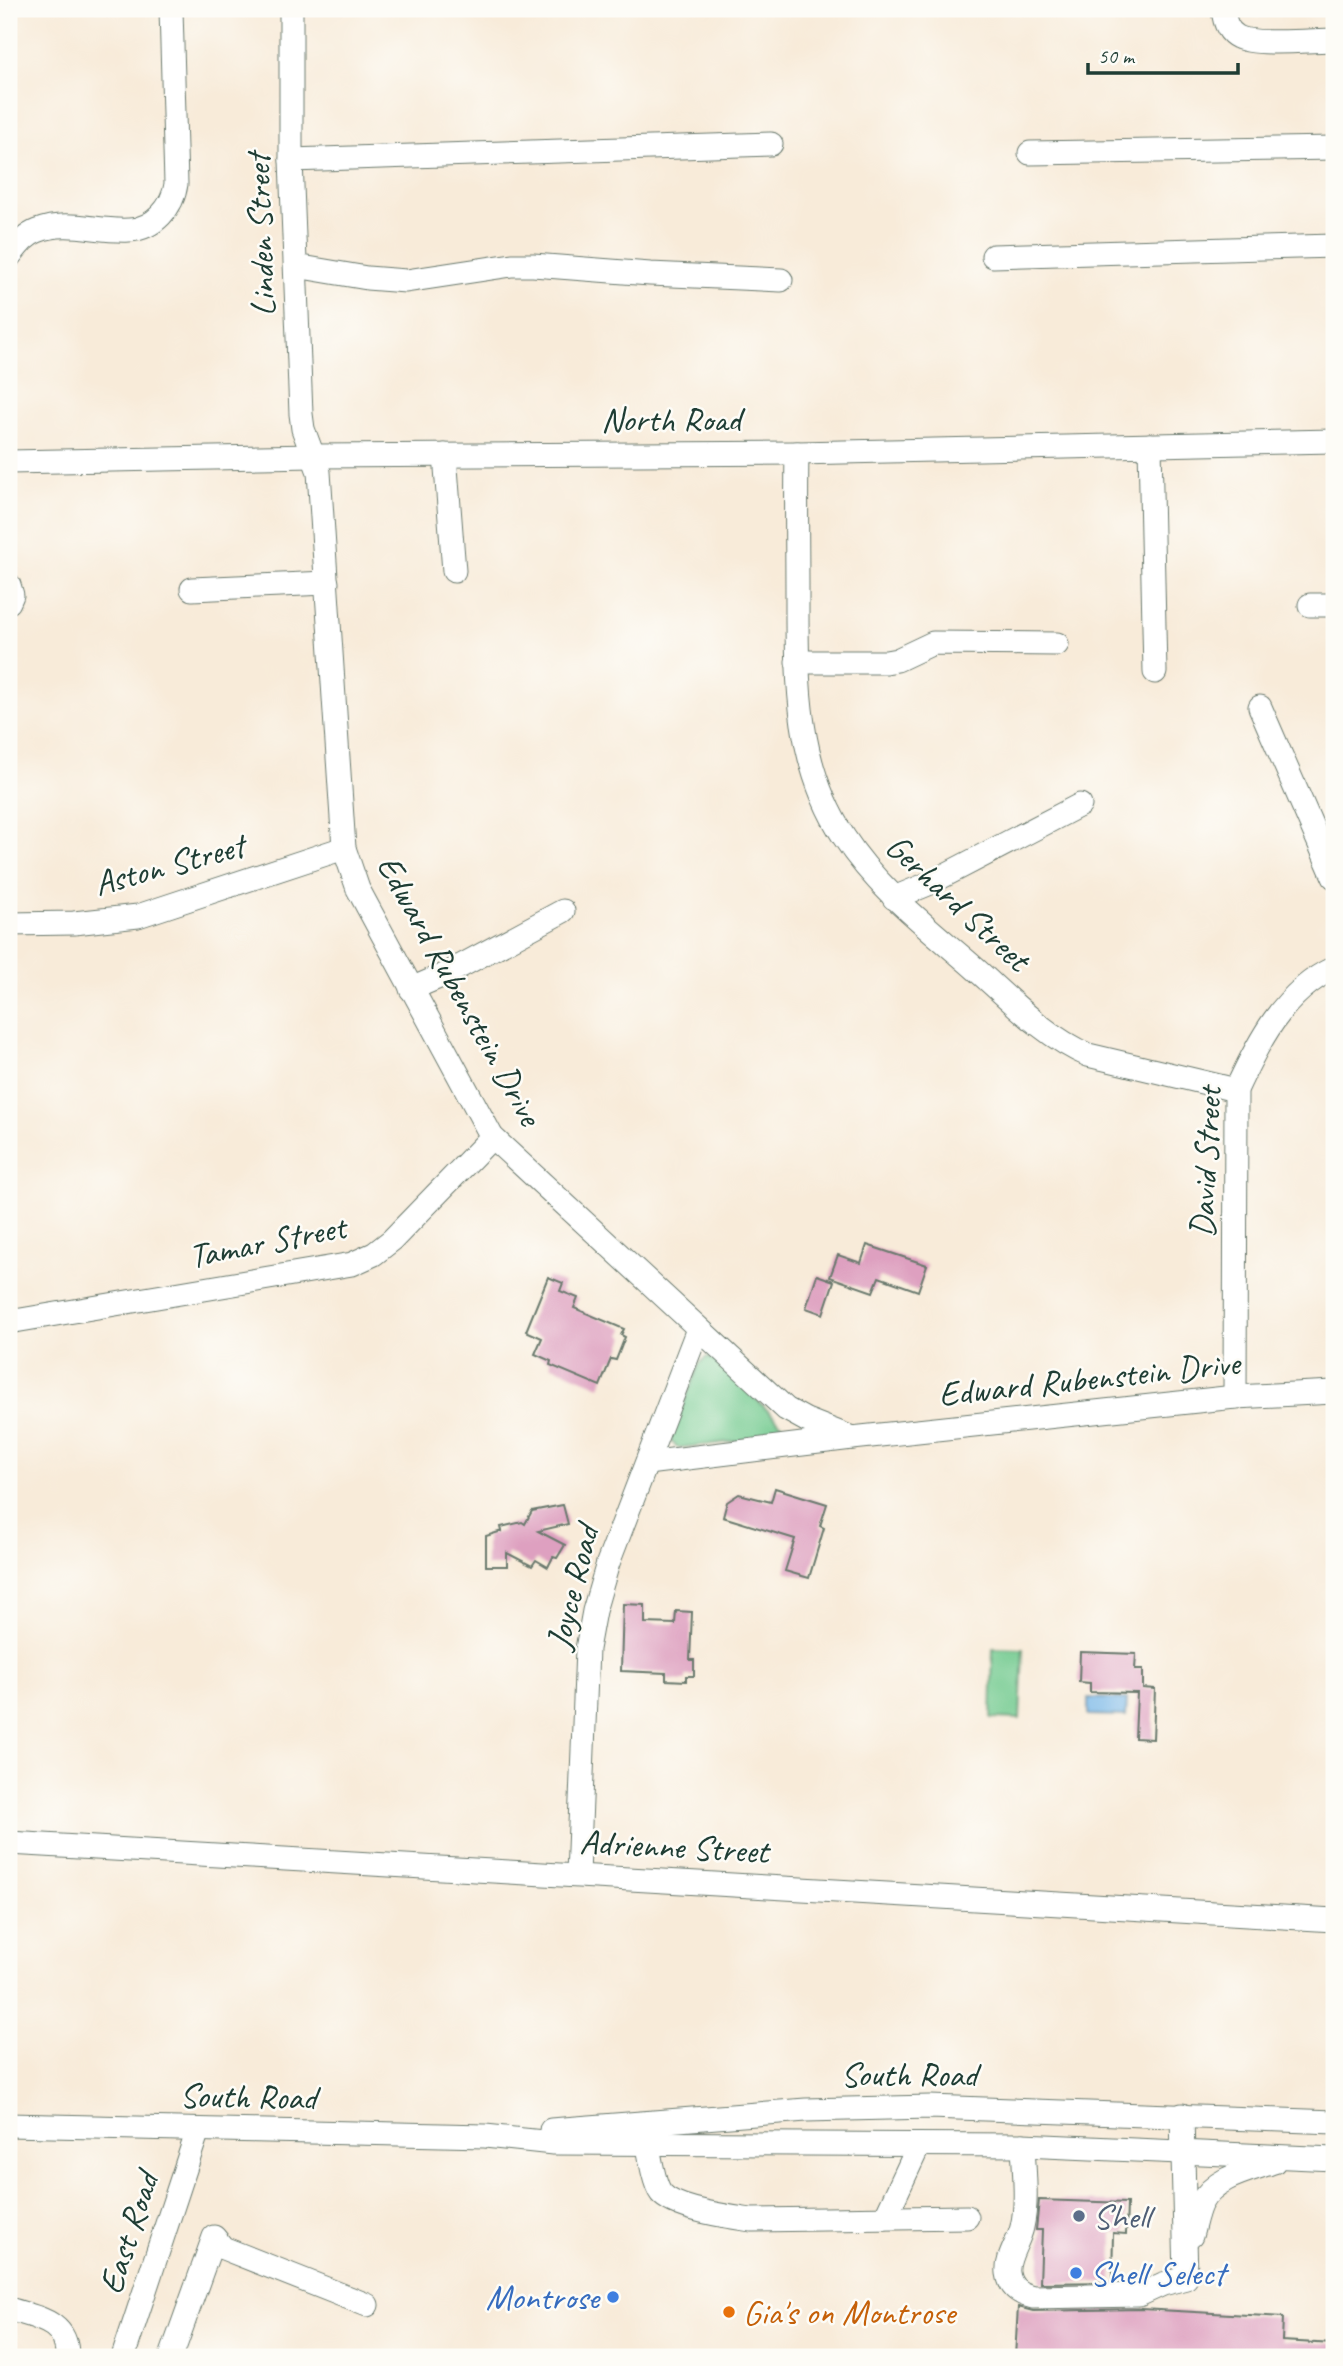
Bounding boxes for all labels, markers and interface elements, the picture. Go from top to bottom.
scale bar [1088,32,1238,76]
text: 50 m [1098,43,1136,69]
street label: Linden Street [235,148,286,317]
street label: North Road [601,397,746,442]
street label: Aston Street [89,822,253,906]
street label: Gerhard Street [876,824,1042,983]
street label: Edward Rubenstein Drive [367,847,554,1136]
street label: David Street [1179,1082,1232,1238]
street label: Tamar Street [185,1204,352,1279]
street label: Edward Rubenstein Drive [936,1340,1244,1417]
street label: Joyce Road [535,1516,611,1655]
street label: Adrienne Street [579,1819,773,1874]
street label: South Road [841,2052,983,2097]
street label: South Road [179,2073,322,2120]
street label: East Road [88,2162,171,2299]
place label: Shell [1093,2194,1156,2239]
marker: Shell [1071,2208,1087,2224]
place label: Shell Select [1090,2251,1230,2296]
marker: Shell Select [1068,2265,1084,2281]
place label: Montrose [486,2275,602,2320]
marker: Montrose [605,2289,621,2305]
place label: Gia's on Montrose [743,2290,958,2335]
marker: Gia's on Montrose [721,2304,737,2320]

